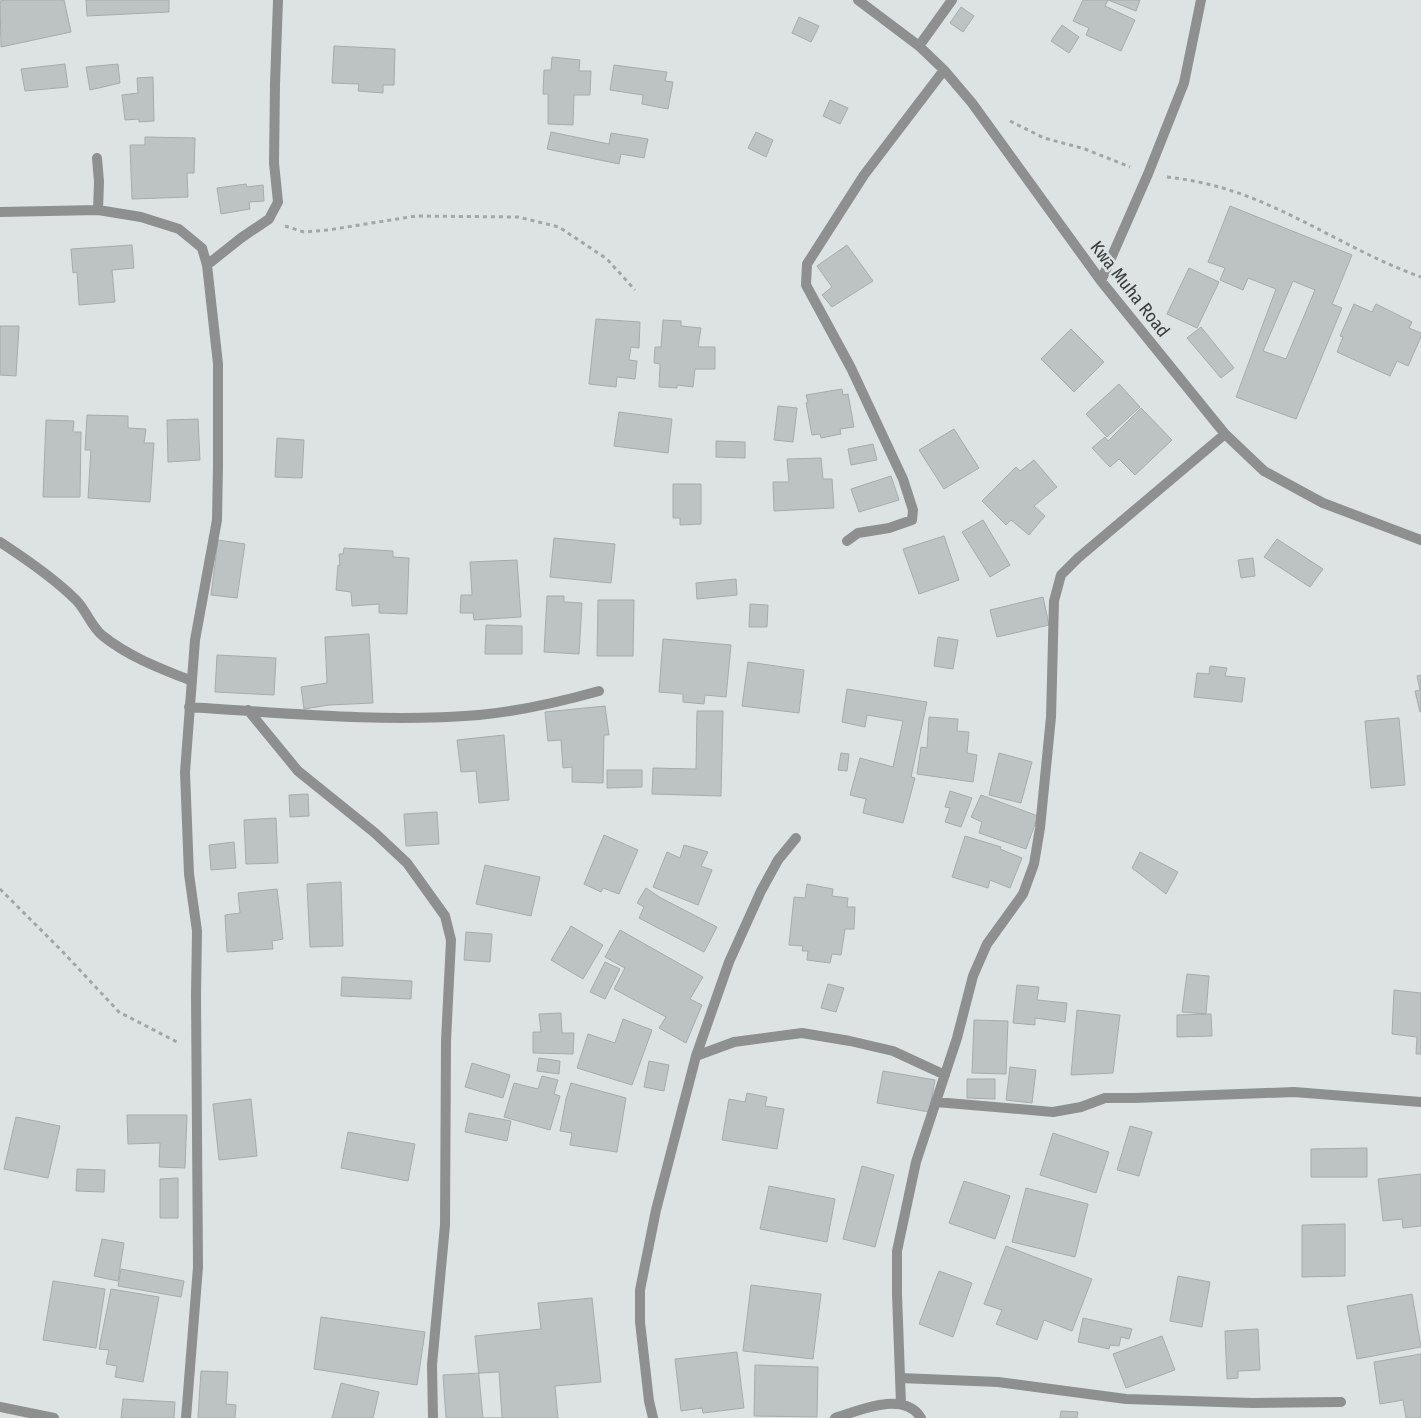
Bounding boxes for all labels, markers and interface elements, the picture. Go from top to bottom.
street label: Kwa Muha Road [1086,236,1174,342]

